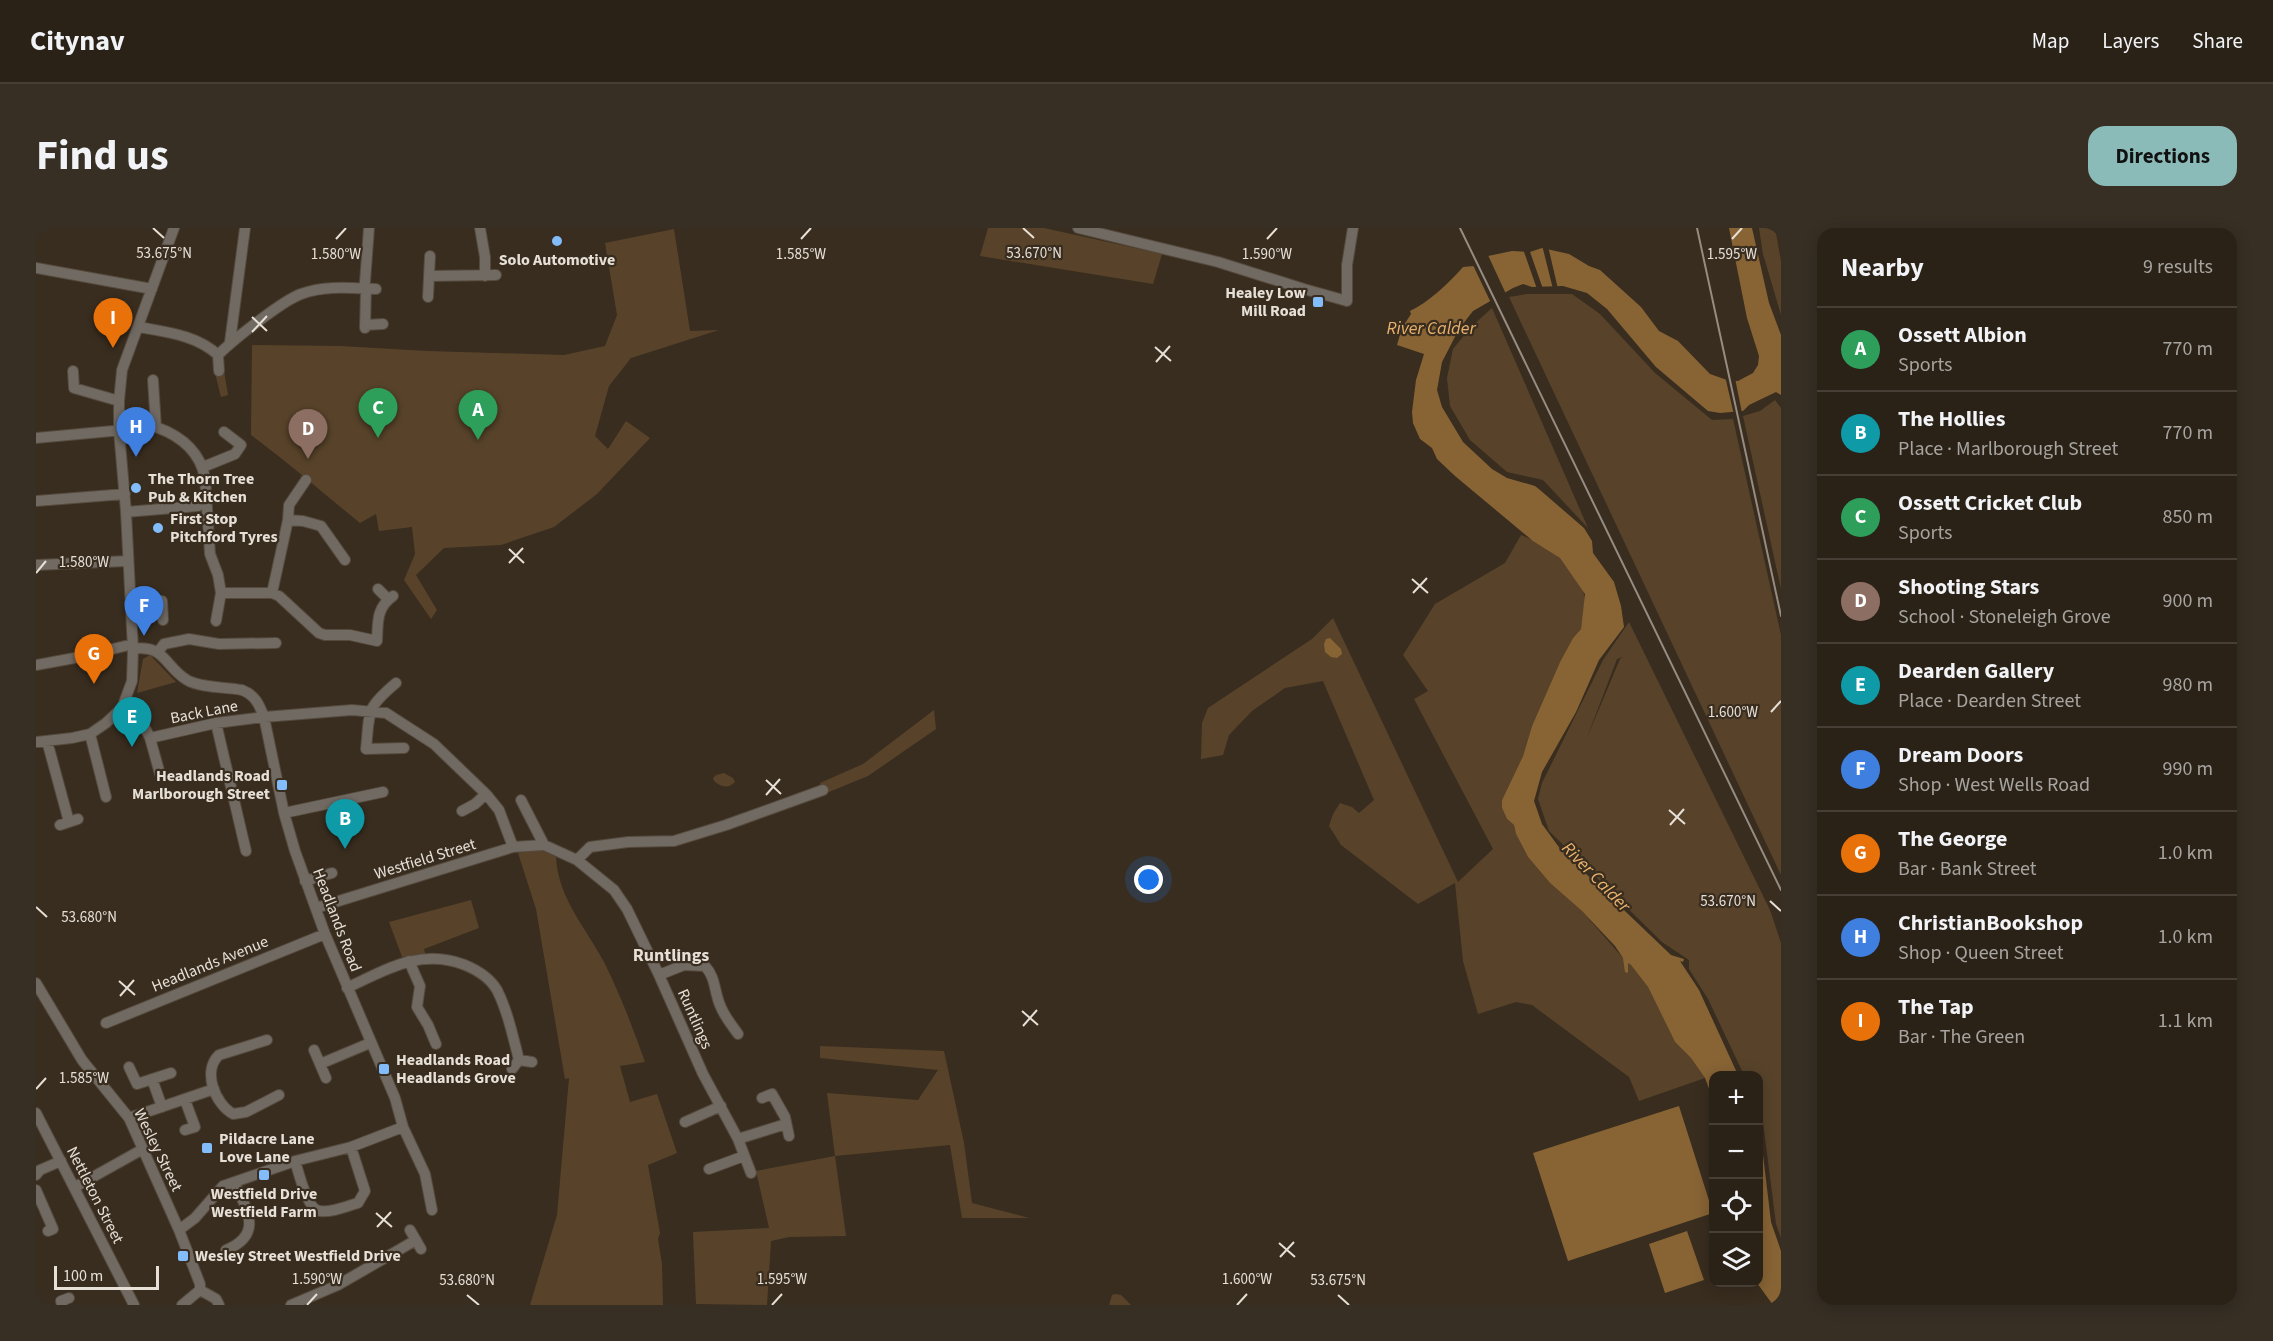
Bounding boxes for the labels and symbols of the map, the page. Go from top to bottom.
marker: Solo Automotive [550,234,564,248]
text: 53.675°N [136,243,192,264]
text: 53.670°N [1006,243,1062,264]
text: 1.580°W [311,244,361,265]
text: 1.585°W [776,244,826,265]
text: 1.590°W [1242,244,1292,265]
text: 1.595°W [1707,244,1757,265]
place label: Solo Automotive [499,249,615,271]
place label: Healey Low Mill Road [1225,282,1307,322]
marker: Healey Low Mill Road [1311,295,1325,309]
pin: I [94,298,133,348]
water label: River Calder [1386,316,1476,341]
pin: C [358,388,398,438]
pin: A [458,390,498,440]
pin: H [116,408,156,457]
pin: D [288,410,328,459]
place label: The Thorn Tree Pub & Kitchen [148,468,254,508]
marker: The Thorn Tree Pub & Kitchen [129,481,143,495]
place label: First Stop Pitchford Tyres [170,508,278,548]
marker: First Stop Pitchford Tyres [151,521,165,535]
text: 1.580°W [59,552,109,573]
pin: F [124,586,164,636]
pin: G [74,634,114,684]
street label: Back Lane [168,695,240,729]
pin: E [112,698,152,747]
text: 1.600°W [1708,702,1758,723]
place label: Headlands Road Marlborough Street [132,765,270,805]
marker: Headlands Road Marlborough Street [275,778,289,792]
pin: B [326,800,364,849]
street label: Westfield Street [372,833,479,885]
water label: River Calder [1556,836,1637,918]
street label: Headlands Road [307,865,367,975]
your location [1134,865,1163,894]
text: 53.670°N [1700,891,1756,912]
text: 53.680°N [61,907,117,928]
street label: Headlands Avenue [148,931,272,997]
district label: Runtlings [633,943,709,968]
street label: Runtlings [672,986,718,1053]
place label: Headlands Road Headlands Grove [396,1049,516,1089]
marker: Headlands Road Headlands Grove [377,1062,391,1076]
text: 1.585°W [59,1068,109,1089]
street label: Wesley Street [128,1105,188,1196]
place label: Pildacre Lane Love Lane [219,1128,314,1168]
marker: Pildacre Lane Love Lane [200,1141,214,1155]
street label: Nettleton Street [61,1143,129,1248]
marker: Westfield Drive Westfield Farm [257,1168,271,1182]
place label: Westfield Drive Westfield Farm [211,1183,317,1223]
place label: Wesley Street Westfield Drive [195,1245,401,1267]
marker: Wesley Street Westfield Drive [176,1249,190,1263]
scale bar [54,1263,159,1290]
text: 1.590°W [292,1269,342,1290]
text: 1.595°W [757,1269,807,1290]
text: 1.600°W [1222,1269,1272,1290]
text: 53.680°N [439,1270,495,1291]
text: 53.675°N [1310,1270,1366,1291]

